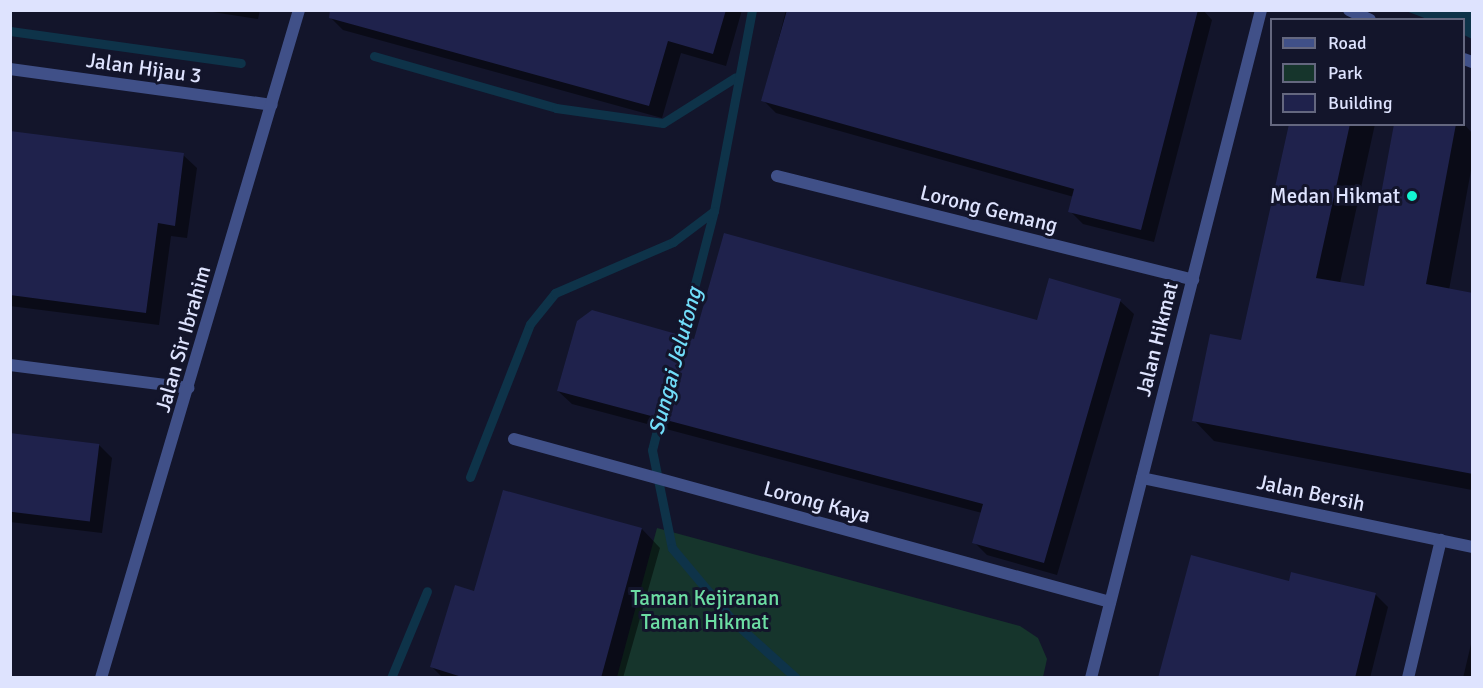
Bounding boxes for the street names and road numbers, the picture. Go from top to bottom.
street label: Jalan Hijau 3 [85,47,203,89]
street label: Lorong Gemang [918,180,1060,238]
street label: Jalan Sir Ibrahim [150,263,216,415]
street label: Jalan Hikmat [1131,279,1183,399]
street label: Jalan Bersih [1255,469,1367,517]
street label: Lorong Kaya [761,476,873,528]

